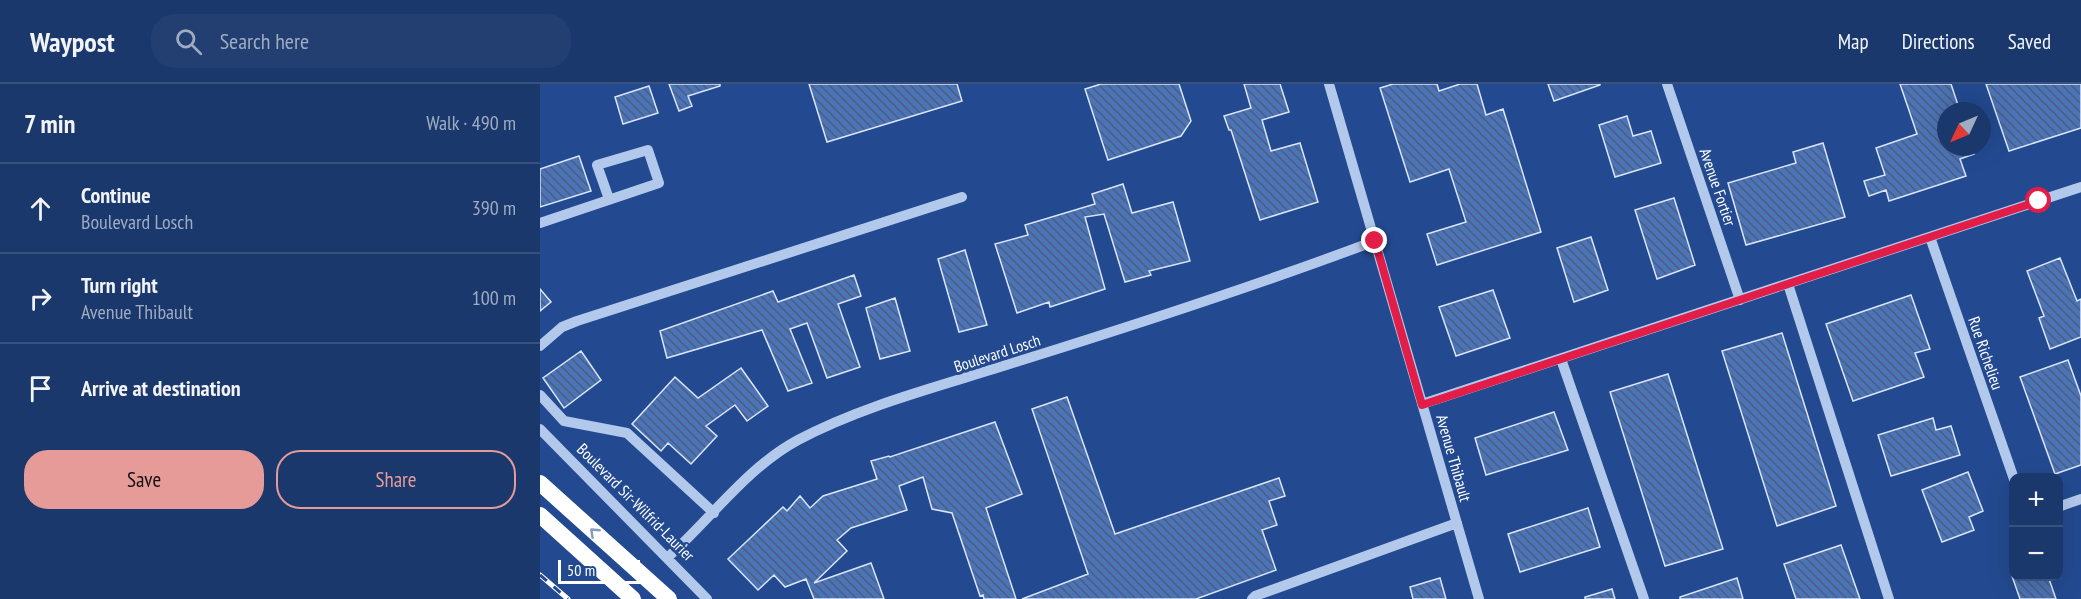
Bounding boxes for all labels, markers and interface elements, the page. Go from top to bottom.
search box [151,14,571,68]
text: Waypost [30,23,115,60]
icon: search [172,25,205,58]
text: Search here [220,27,309,55]
text: Map [1838,28,1869,55]
text: Directions [1902,28,1975,55]
text: Saved [2008,28,2051,55]
north arrow [1937,102,1991,156]
text: 7 min [24,107,75,140]
text: Walk · 490 m [426,110,516,136]
street label: Avenue Fortier [1695,145,1741,229]
text: Continue [81,181,151,209]
route start [2025,187,2051,213]
icon: ahead [24,192,57,225]
text: 390 m [472,195,516,221]
text: Boulevard Losch [81,209,193,235]
route end [1361,227,1387,253]
text: Turn right [81,271,158,299]
icon: right [24,282,57,315]
text: 100 m [472,285,516,311]
text: Avenue Thibault [81,299,193,325]
street label: Rue Richelieu [1964,314,2008,392]
street label: Boulevard Losch [951,330,1043,376]
icon: arrive [24,372,57,405]
text: Arrive at destination [81,374,241,402]
street label: Avenue Thibault [1432,412,1476,504]
street label: Boulevard Sir-Wilfrid-Laurier [573,439,699,565]
button: Save [24,450,264,509]
button: Share [276,450,516,509]
map controls [2009,473,2063,581]
button: + [2009,473,2063,527]
button: − [2009,527,2063,581]
one-way arrow [590,528,600,539]
scale bar [558,557,640,584]
text: 50 m [567,560,595,580]

